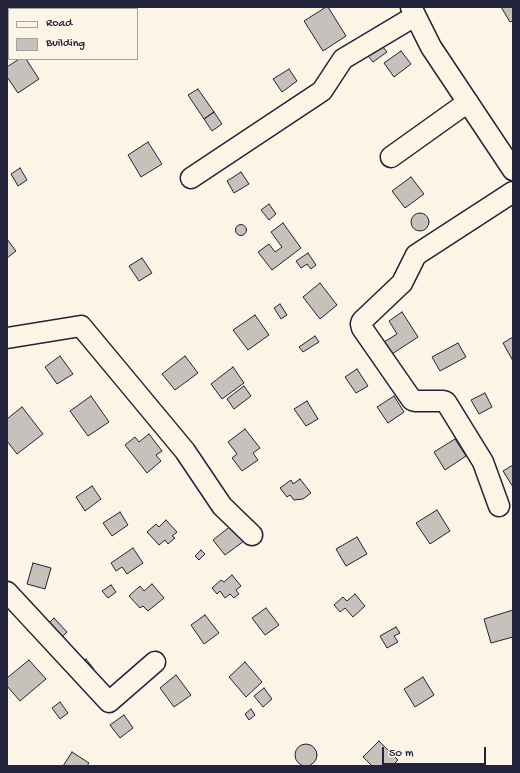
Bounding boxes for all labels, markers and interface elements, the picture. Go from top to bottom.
legend [8,8,138,60]
text: Road [46,17,72,31]
text: Building [46,37,85,51]
scale bar [384,739,488,765]
text: 50 m [389,747,414,761]

